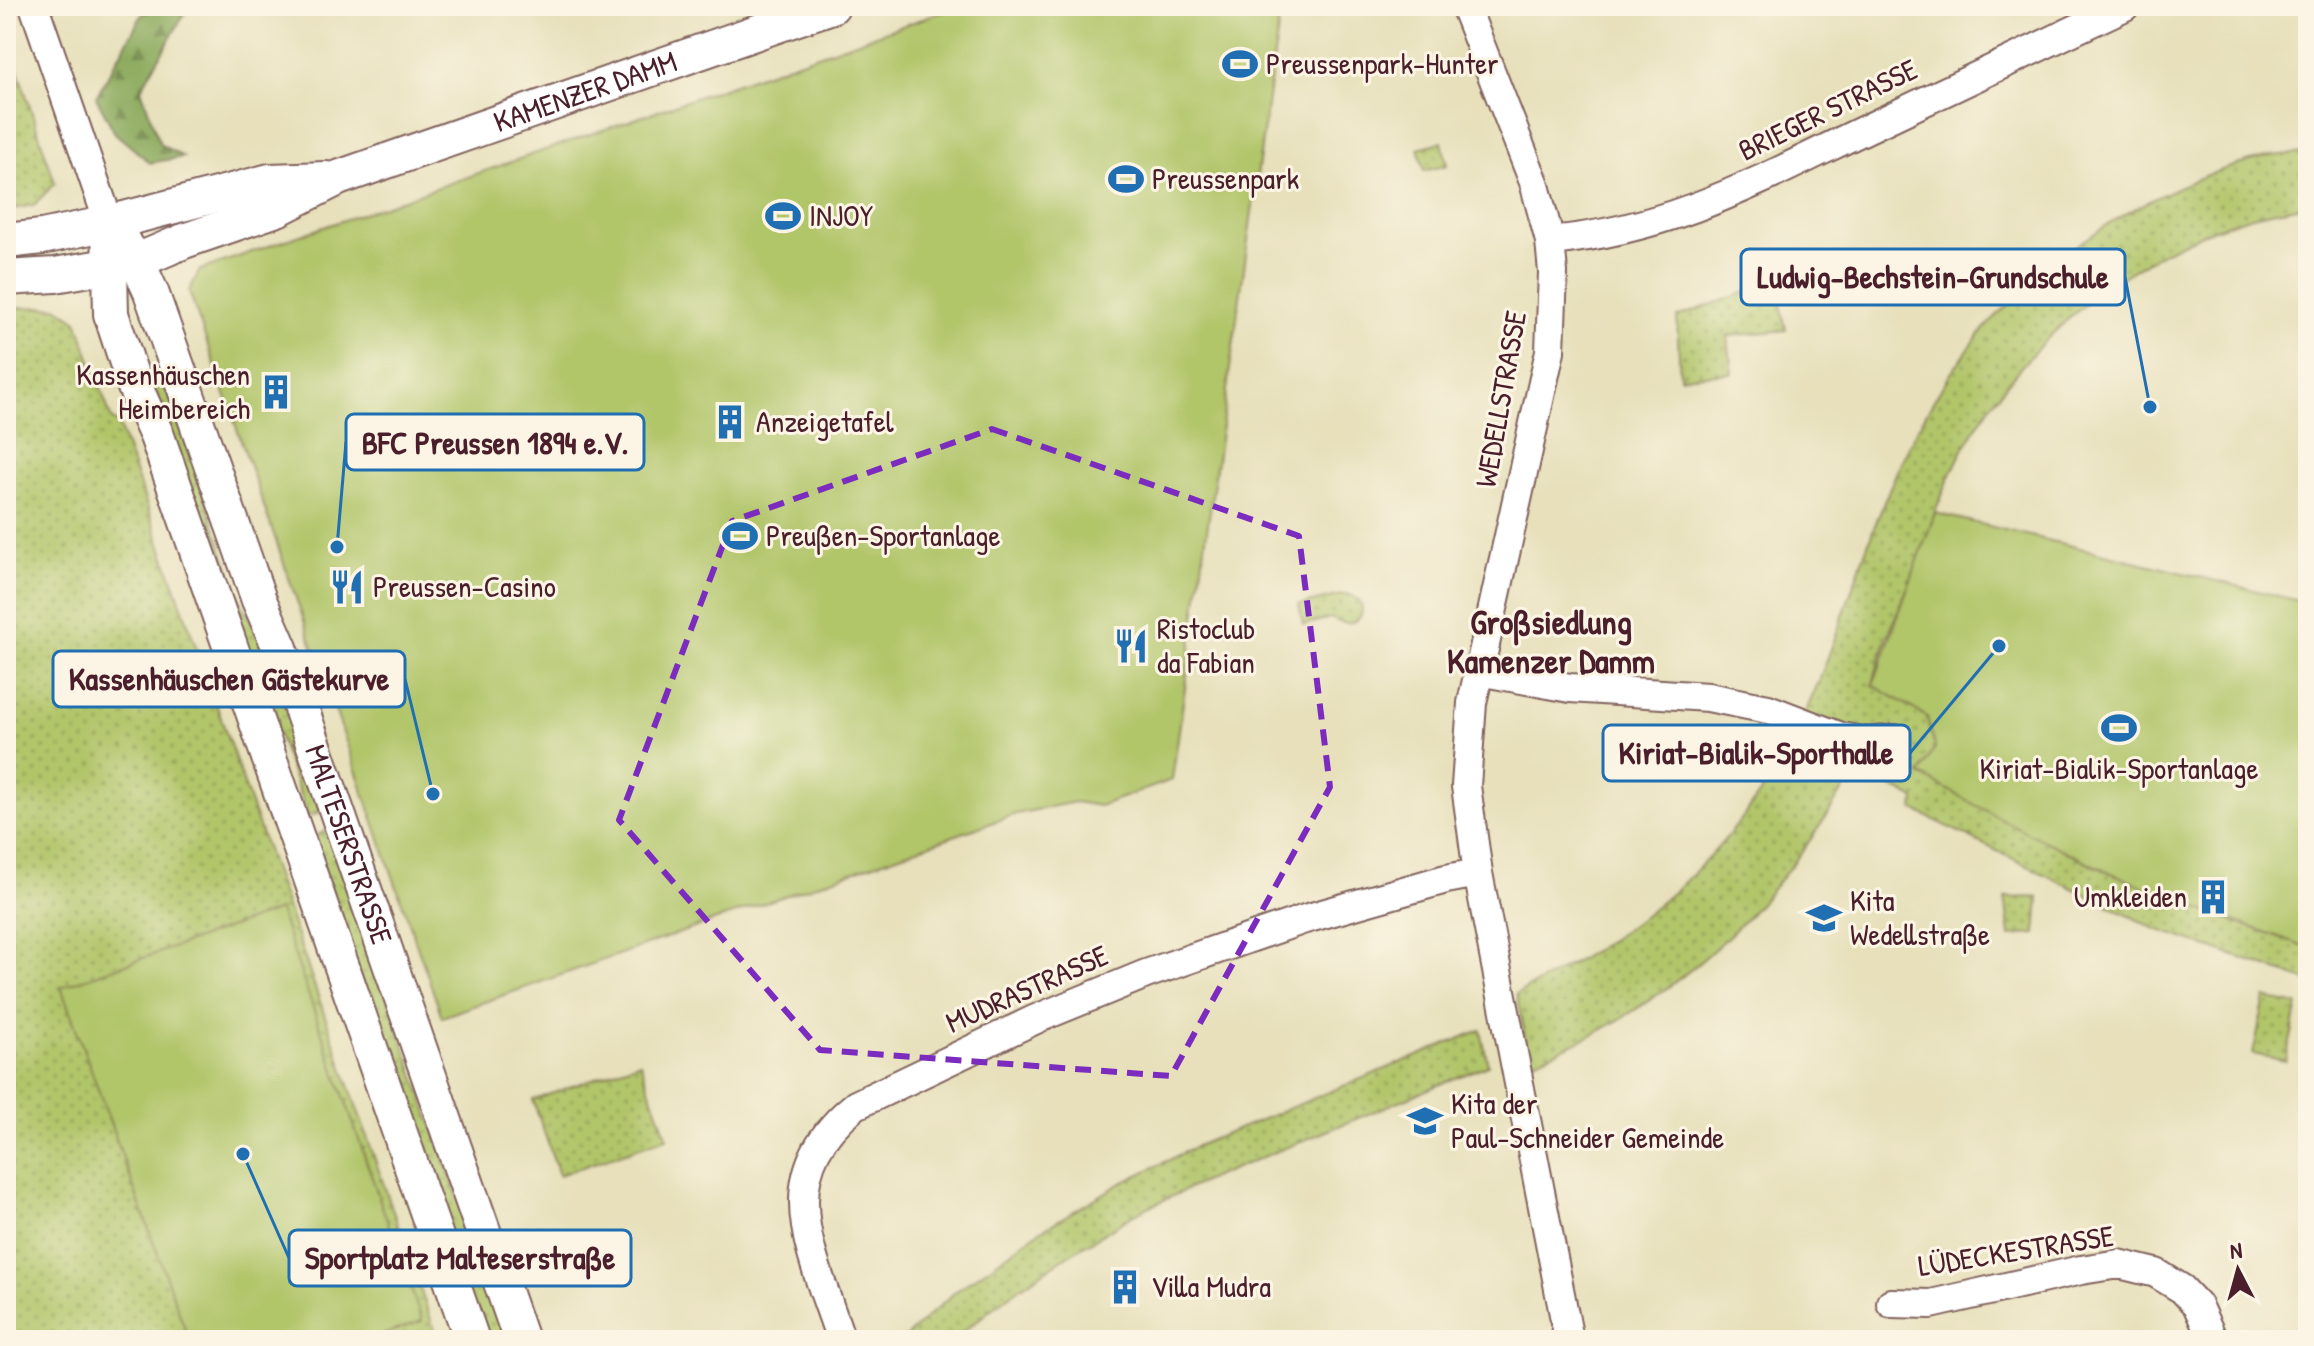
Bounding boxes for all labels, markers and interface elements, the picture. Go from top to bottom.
street label: KAMENZER DAMM [488,41,682,141]
place label: Preussenpark-Hunter [1266,43,1499,83]
sports icon: Preussenpark-Hunter [1221,45,1259,83]
street label: BRIEGER STRASSE [1732,49,1924,170]
place label: Preussenpark [1152,158,1299,198]
sports icon: Preussenpark [1107,160,1145,198]
place label: INJOY [809,195,873,235]
sports icon: INJOY [764,197,802,235]
callout: Ludwig-Bechstein-Grundschule [1741,249,2125,305]
text: Ludwig-Bechstein-Grundschule [1757,255,2109,299]
street label: WEDELLSTRASSE [1465,307,1535,490]
place label: Kassenhäuschen Heimbereich [76,354,250,428]
building icon: Kassenhäuschen Heimbereich [257,373,295,411]
place label: Anzeigetafel [756,401,894,441]
building icon: Anzeigetafel [711,403,749,441]
callout: BFC Preussen 1894 e.V. [346,414,644,470]
text: BFC Preussen 1894 e.V. [362,421,628,464]
place label: Preußen-Sportanlage [766,515,1000,555]
sports icon: Preußen-Sportanlage [721,517,759,555]
place label: Preussen-Casino [373,566,556,606]
restaurant icon: Preussen-Casino [328,568,366,606]
district label: Großsiedlung Kamenzer Damm [1447,599,1655,684]
place label: Ristoclub da Fabian [1157,608,1255,682]
restaurant icon: Ristoclub da Fabian [1112,627,1150,665]
callout: Kassenhäuschen Gästekurve [53,651,405,707]
text: Kassenhäuschen Gästekurve [69,657,390,700]
sports icon: Kiriat-Bialik-Sportanlage [2100,709,2138,747]
callout: Kiriat-Bialik-Sporthalle [1603,725,1910,781]
text: Kiriat-Bialik-Sporthalle [1619,731,1894,775]
street label: MALTESERSTRASSE [296,739,403,949]
place label: Kiriat-Bialik-Sportanlage [1980,748,2258,788]
place label: Umkleiden [2074,876,2187,916]
building icon: Umkleiden [2194,878,2232,916]
place label: Kita Wedellstraße [1850,880,1990,954]
school or university icon: Kita Wedellstraße [1805,899,1843,937]
street label: MUDRASTRASSE [939,934,1114,1042]
place label: Kita der Paul-Schneider Gemeinde [1451,1083,1724,1157]
school or university icon: Kita der Paul-Schneider Gemeinde [1406,1102,1444,1140]
street label: LÜDECKESTRASSE [1915,1215,2116,1285]
callout: Sportplatz Malteserstraße [289,1230,631,1286]
north arrow [2198,1230,2278,1310]
text: N [2229,1235,2244,1266]
text: Sportplatz Malteserstraße [305,1236,616,1280]
place label: Villa Mudra [1151,1266,1271,1306]
building icon: Villa Mudra [1106,1268,1144,1306]

